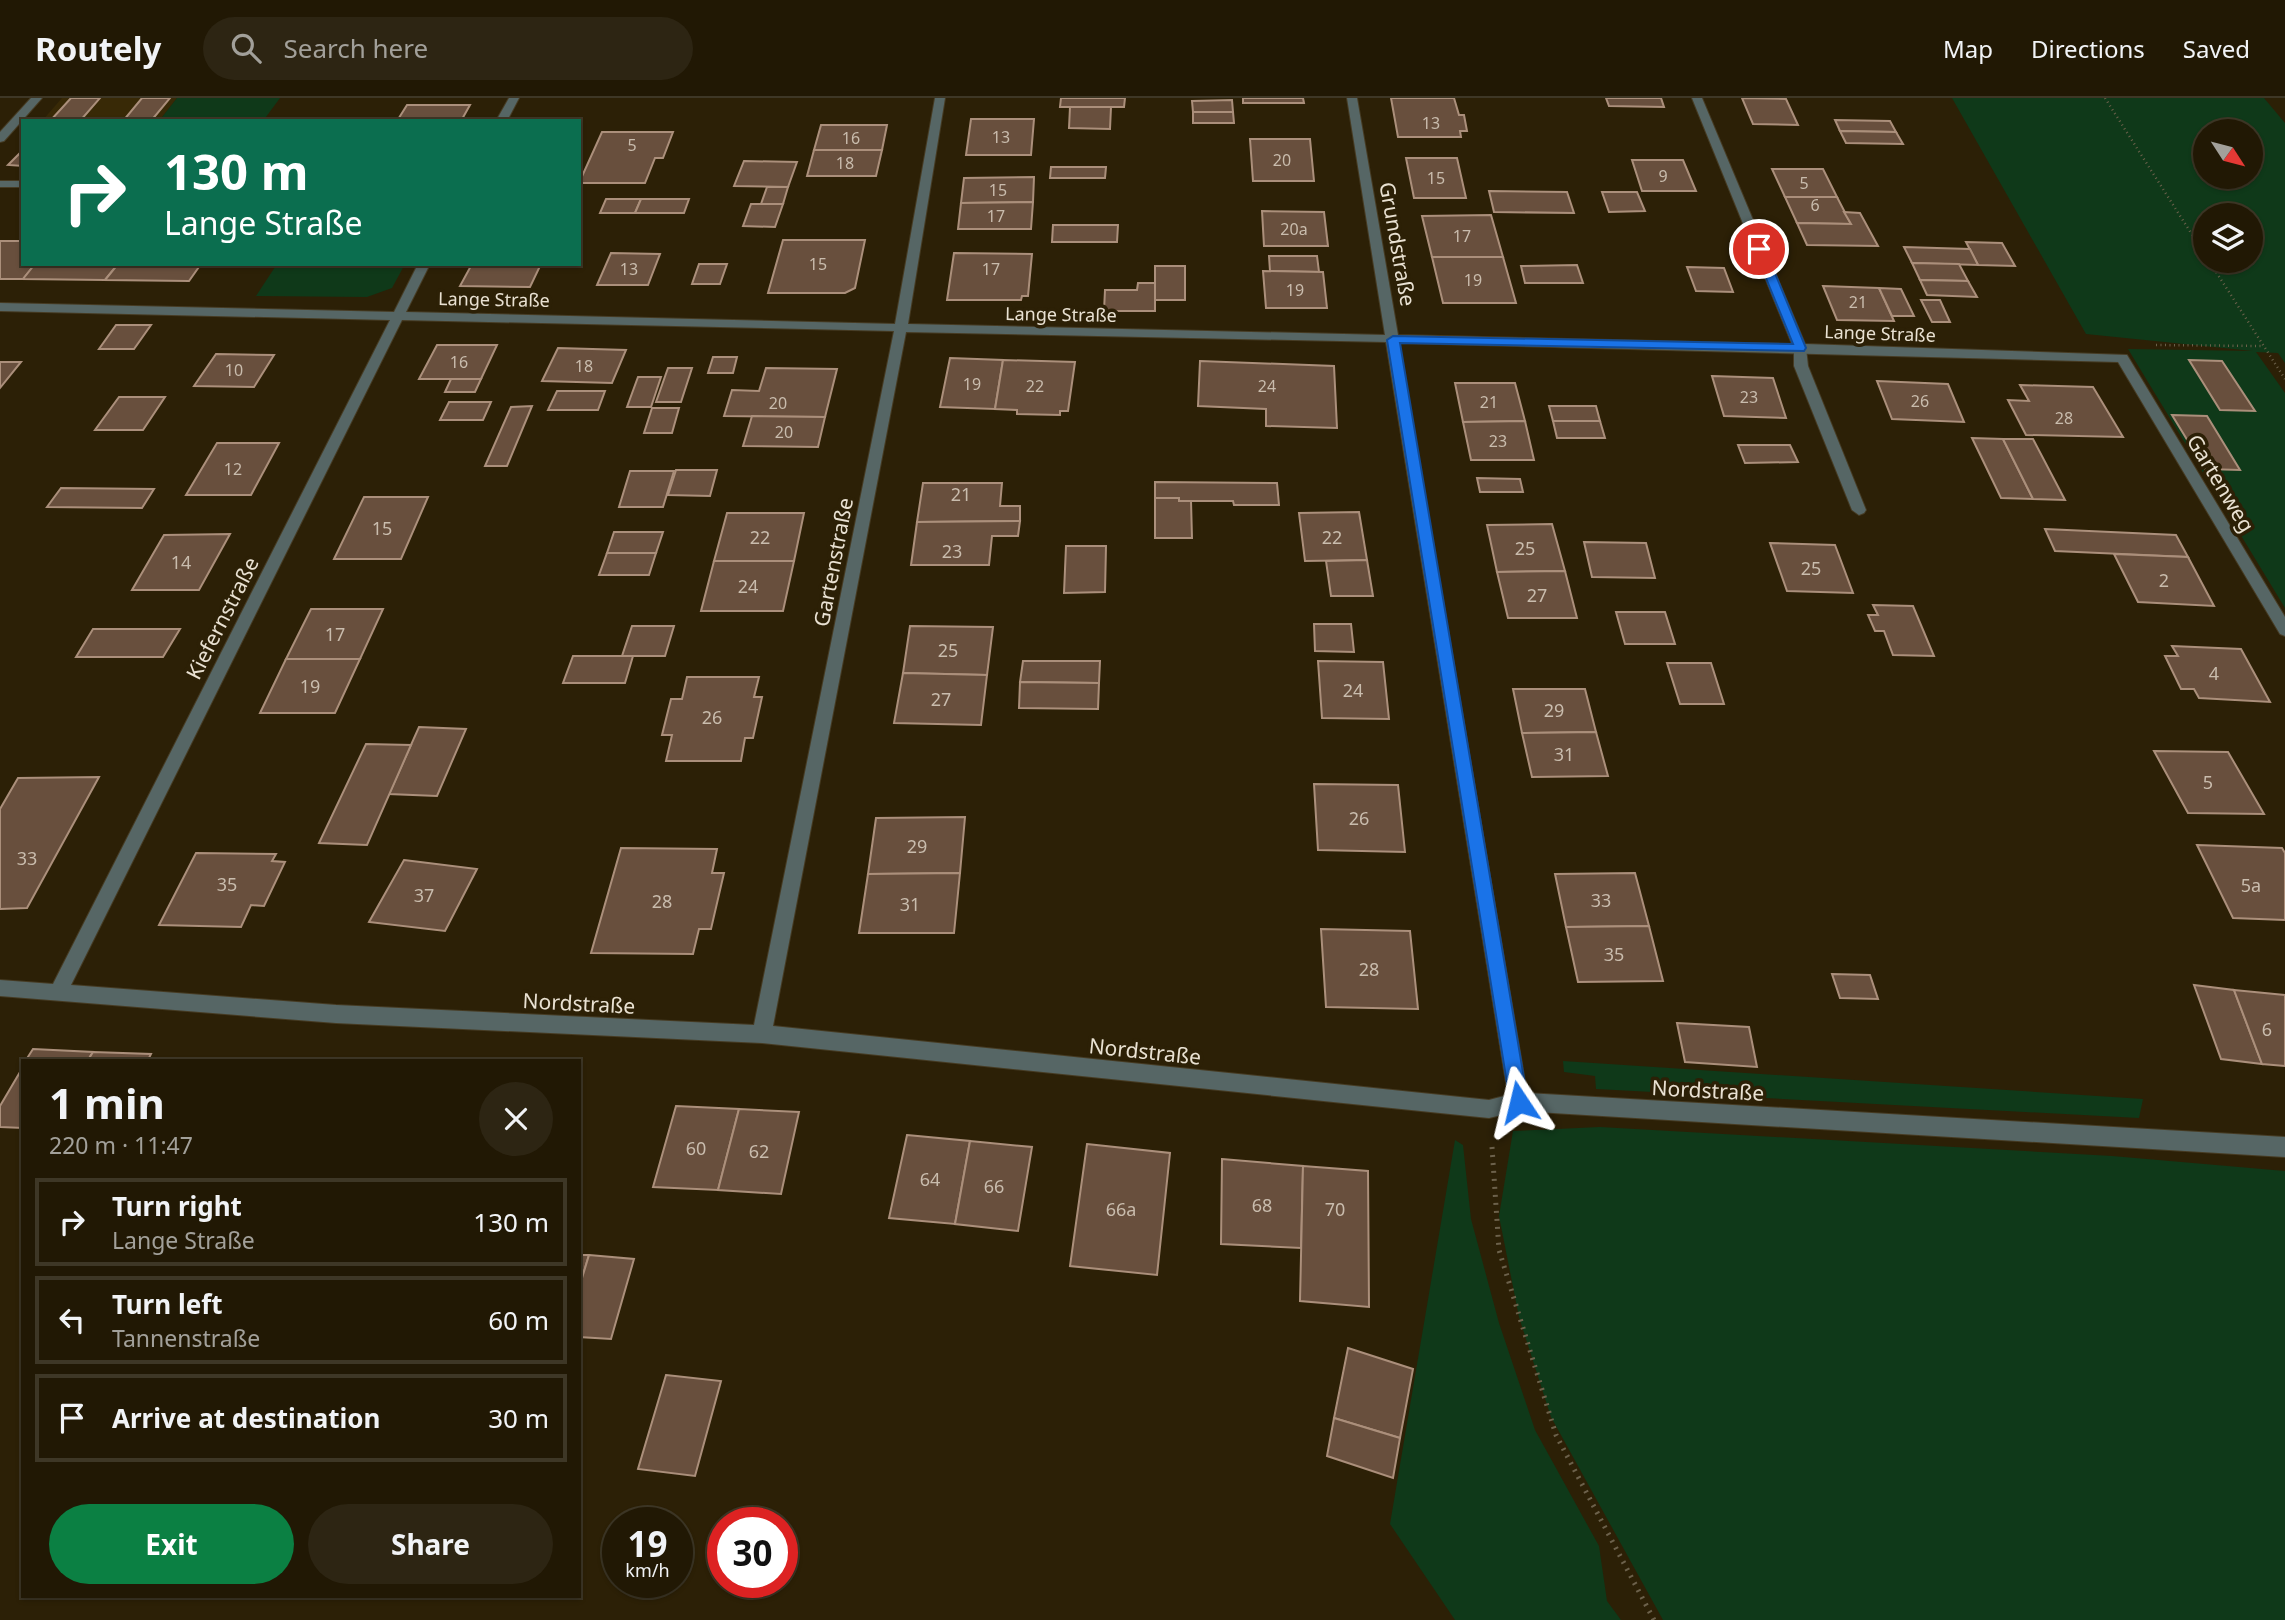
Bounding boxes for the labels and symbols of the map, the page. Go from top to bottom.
house number: 13 [1422,112,1440,134]
north arrow [2193,119,2263,189]
house number: 13 [992,126,1010,148]
house number: 16 [842,127,860,149]
house number: 5 [627,134,637,156]
house number: 20 [1273,149,1291,171]
house number: 18 [836,152,854,174]
house number: 9 [1658,165,1668,187]
house number: 15 [1427,167,1445,189]
house number: 5 [1799,172,1809,194]
house number: 15 [989,179,1007,201]
street label: Grundstraße [1373,180,1423,308]
house number: 6 [1810,194,1820,216]
house number: 17 [987,205,1005,227]
house number: 20a [1280,218,1308,240]
pin [1729,219,1789,279]
house number: 17 [1453,225,1471,247]
house number: 15 [809,253,827,275]
house number: 13 [620,258,638,280]
house number: 17 [982,258,1000,280]
house number: 19 [1464,269,1482,291]
house number: 19 [1286,279,1304,301]
street label: Lange Straße [438,286,550,312]
house number: 21 [1849,291,1867,313]
street label: Lange Straße [1005,301,1117,327]
street label: Lange Straße [1824,319,1936,347]
house number: 16 [450,351,468,373]
house number: 18 [575,355,593,377]
house number: 10 [225,359,243,381]
house number: 19 [963,373,981,395]
house number: 22 [1026,375,1044,397]
house number: 24 [1258,375,1276,397]
house number: 23 [1740,386,1758,408]
house number: 26 [1911,390,1929,412]
house number: 21 [1480,391,1498,413]
house number: 20 [769,392,787,414]
house number: 28 [2055,407,2073,429]
house number: 20 [775,421,793,443]
street label: Gartenweg [2181,429,2261,537]
house number: 23 [1489,430,1507,452]
house number: 12 [224,458,242,480]
house number: 21 [951,482,971,506]
street label: Gartenstraße [807,495,859,629]
house number: 15 [372,516,392,540]
house number: 22 [750,525,770,549]
house number: 22 [1322,525,1342,549]
house number: 25 [1515,536,1535,560]
house number: 23 [942,539,962,563]
house number: 14 [171,550,191,574]
street label: Kiefernstraße [179,552,265,684]
house number: 25 [1801,556,1821,580]
house number: 2 [2159,568,2169,592]
house number: 24 [738,574,758,598]
house number: 27 [1527,583,1547,607]
house number: 17 [325,622,345,646]
house number: 25 [938,638,958,662]
house number: 4 [2209,661,2219,685]
house number: 19 [300,674,320,698]
house number: 24 [1343,678,1363,702]
house number: 27 [931,687,951,711]
house number: 29 [1544,698,1564,722]
house number: 26 [702,705,722,729]
house number: 31 [1554,742,1574,766]
house number: 5 [2203,770,2213,794]
house number: 26 [1349,806,1369,830]
house number: 29 [907,834,927,858]
house number: 33 [17,846,37,870]
house number: 35 [217,872,237,896]
house number: 5a [2241,873,2261,897]
house number: 37 [414,883,434,907]
house number: 33 [1591,888,1611,912]
house number: 28 [652,889,672,913]
house number: 31 [900,892,920,916]
house number: 35 [1604,942,1624,966]
house number: 28 [1359,957,1379,981]
street label: Nordstraße [522,986,636,1020]
house number: 6 [2262,1017,2272,1041]
street label: Nordstraße [1088,1031,1202,1071]
position arrow [1482,1065,1556,1139]
street label: Nordstraße [1651,1073,1765,1107]
house number: 60 [686,1136,706,1160]
house number: 62 [749,1139,769,1163]
house number: 64 [920,1167,940,1191]
house number: 66 [984,1174,1004,1198]
house number: 68 [1252,1193,1272,1217]
house number: 66a [1106,1197,1136,1221]
house number: 70 [1325,1197,1345,1221]
speed limit sign: 30 [707,1507,798,1598]

